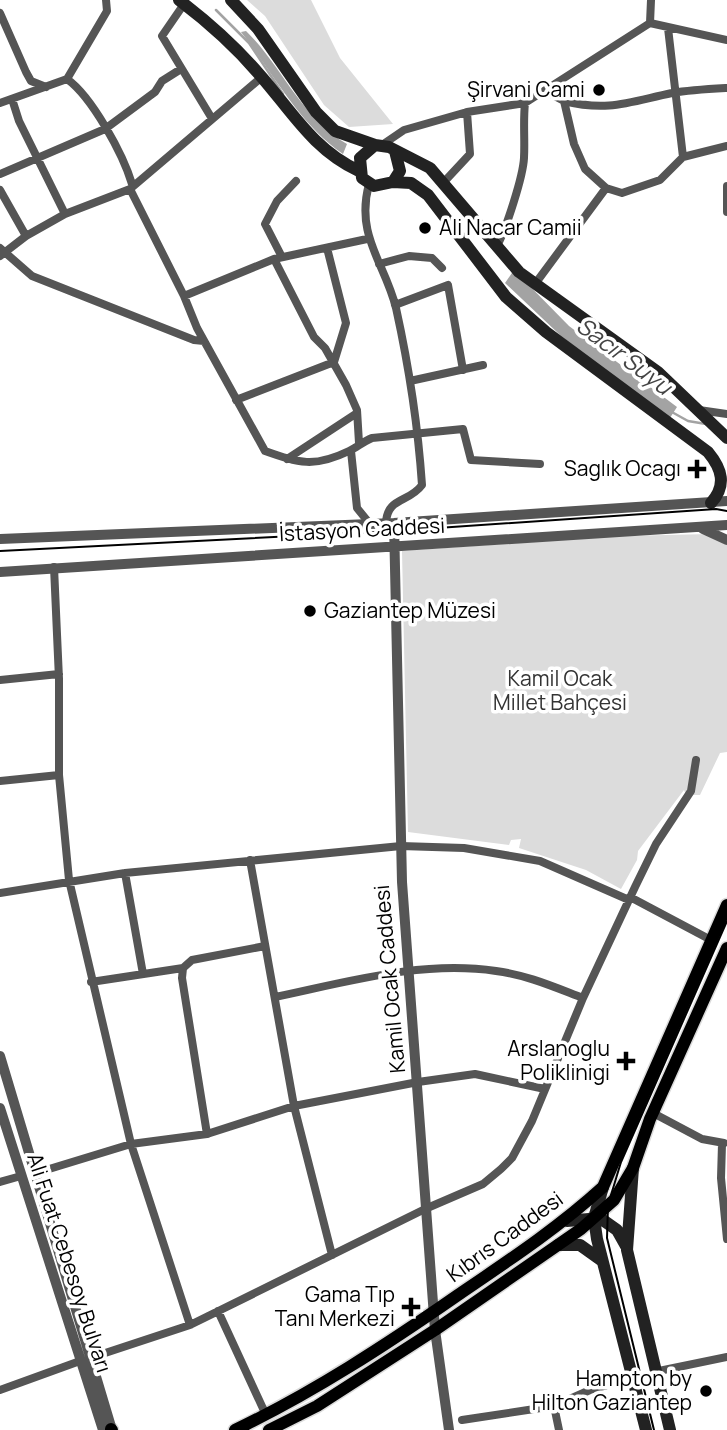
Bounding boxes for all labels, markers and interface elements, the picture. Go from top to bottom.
place label: Şirvani Cami [467,75,585,103]
marker: Şirvani Cami [591,82,607,98]
place label: Ali Nacar Camii [439,213,582,241]
marker: Ali Nacar Camii [417,220,433,236]
water label: Sacır Suyu [571,309,681,403]
place label: Saglık Ocagı [564,454,681,482]
marker: Saglık Ocagı [687,459,707,479]
street label: İstasyon Caddesi [278,511,446,547]
place label: Gaziantep Müzesi [324,596,496,624]
marker: Gaziantep Müzesi [302,603,318,619]
park label: Kamil Ocak Millet Bahçesi [493,664,627,716]
street label: Kamil Ocak Caddesi [367,884,411,1074]
place label: Arslanoglu Poliklinigi [507,1034,610,1086]
marker: Arslanoglu Poliklinigi [616,1051,636,1071]
street label: Ali Fuat Cebesoy Bulvarı [21,1149,119,1376]
street label: Kıbrıs Caddesi [441,1185,568,1288]
place label: Gama Tıp Tanı Merkezi [275,1280,395,1332]
marker: Gama Tıp Tanı Merkezi [401,1297,421,1317]
place label: Hampton by Hilton Gaziantep [532,1364,692,1416]
marker: Hampton by Hilton Gaziantep [698,1383,714,1399]

